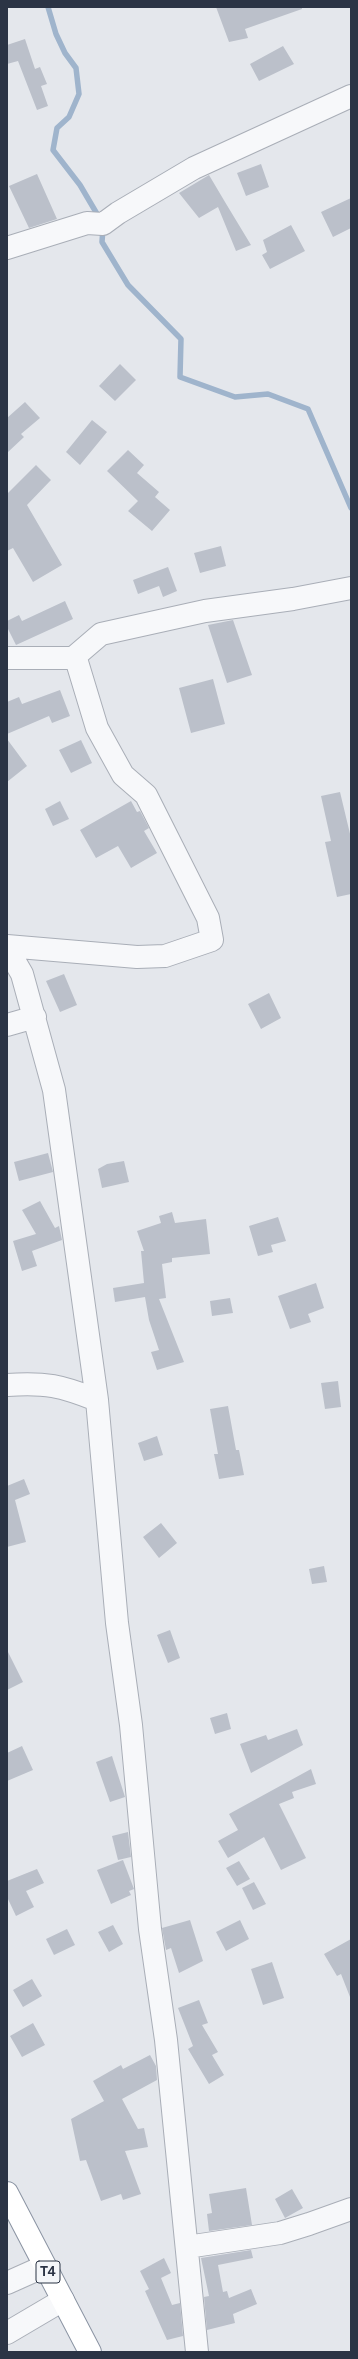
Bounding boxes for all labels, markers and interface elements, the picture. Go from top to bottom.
road number: T4 [36,2261,60,2283]

